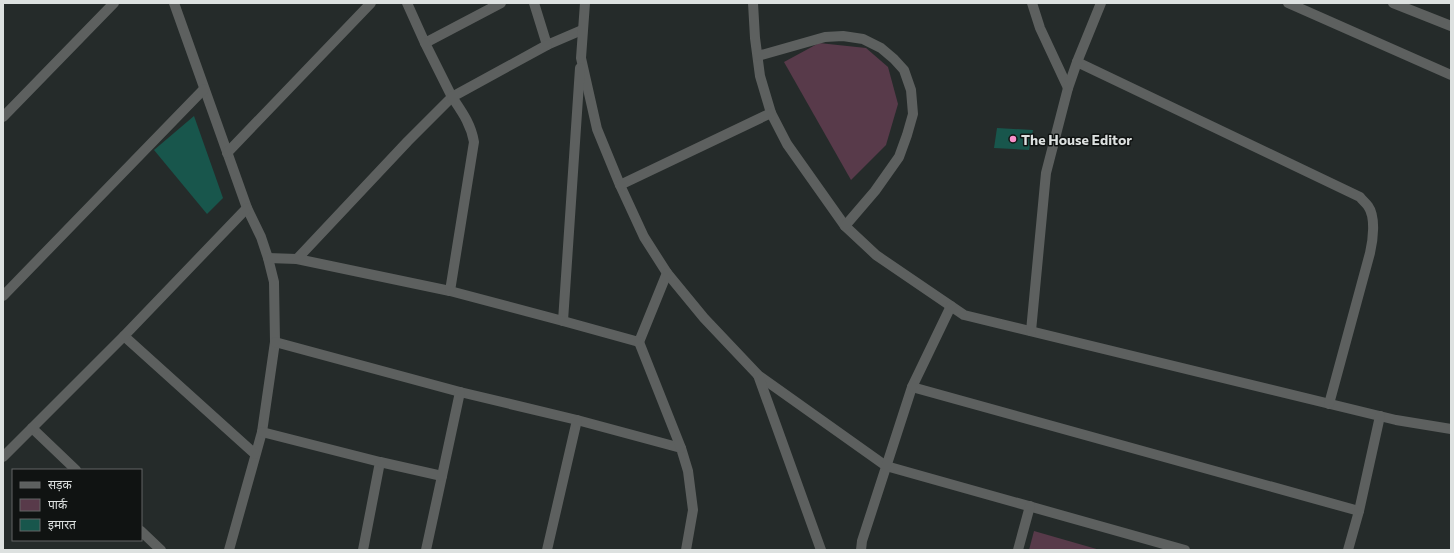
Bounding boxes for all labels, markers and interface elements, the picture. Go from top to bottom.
place label: The House Editor [1021,131,1132,148]
marker: The House Editor [1008,134,1018,144]
legend [12,469,142,541]
text: सड़क [48,477,73,492]
text: पार्क [48,497,68,511]
text: इमारत [48,517,77,532]

